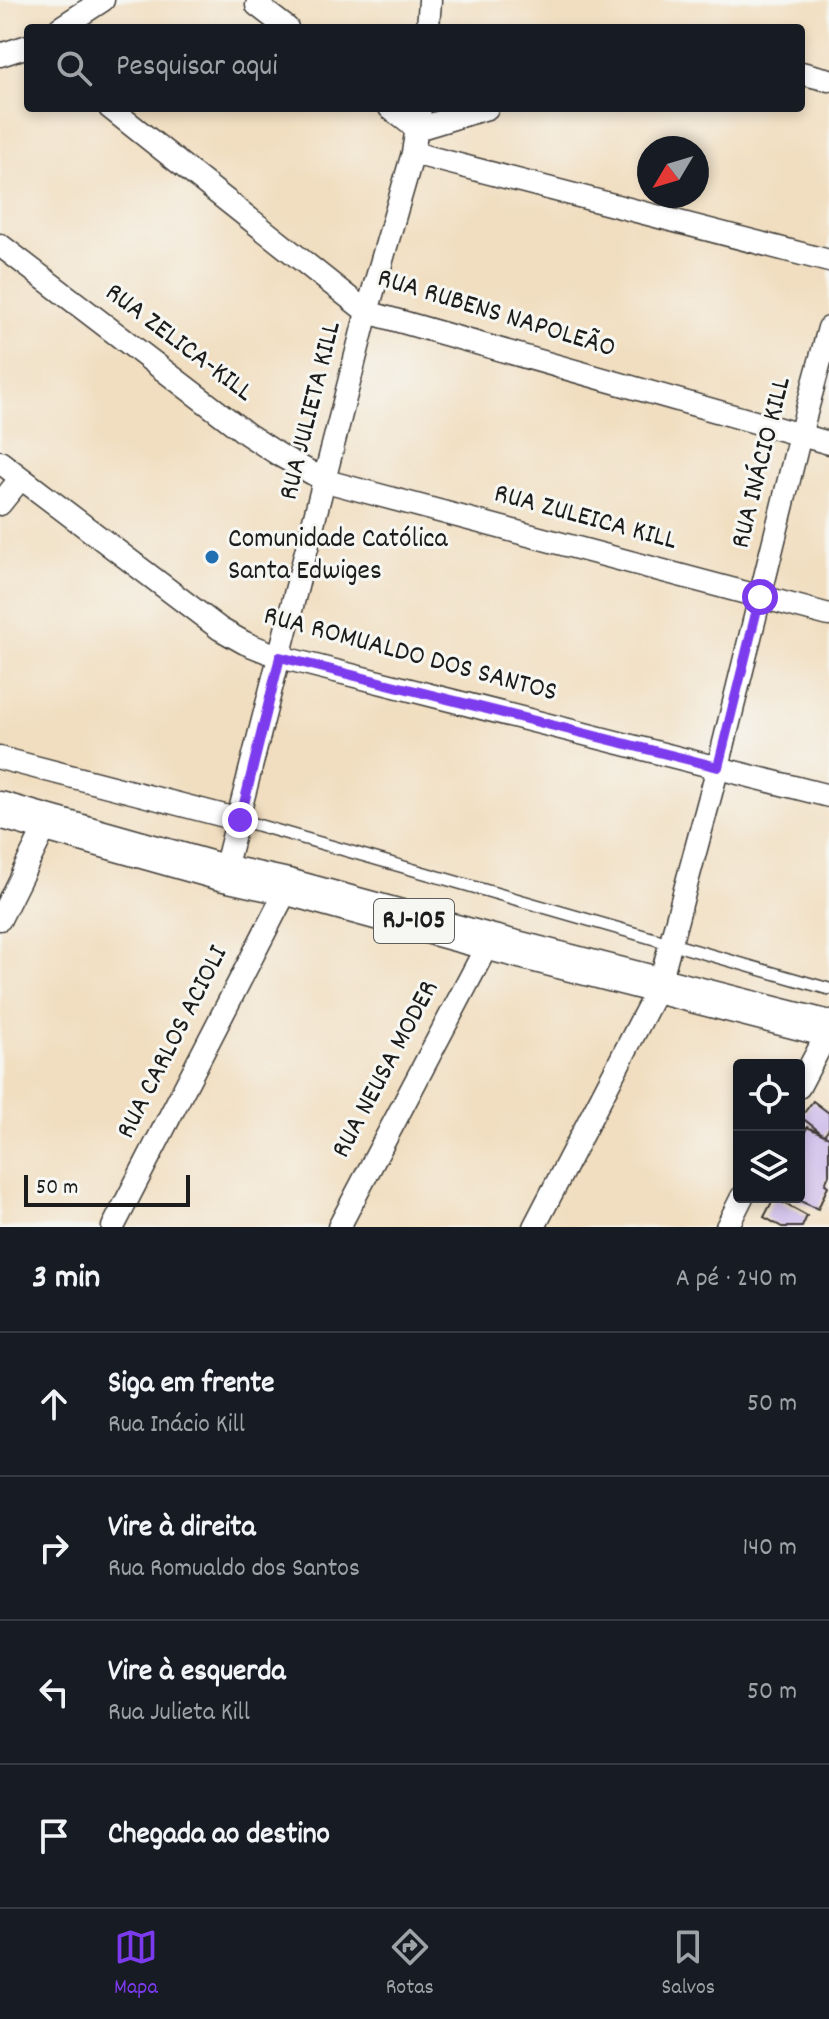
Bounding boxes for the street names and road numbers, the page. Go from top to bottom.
street label: RUA RUBENS NAPOLEÃO [372,260,620,370]
street label: RUA ZELICA-KILL [95,275,261,413]
street label: RUA JULIETA KILL [270,317,354,505]
street label: RUA INÁCIO KILL [722,373,804,553]
street label: RUA ZULEICA KILL [489,475,681,563]
street label: RUA ROMUALDO DOS SANTOS [259,598,561,714]
road number: RJ-105 [374,899,454,943]
street label: RUA CARLOS ACIOLI [108,939,240,1146]
street label: RUA NEUSA MODER [323,974,451,1166]

